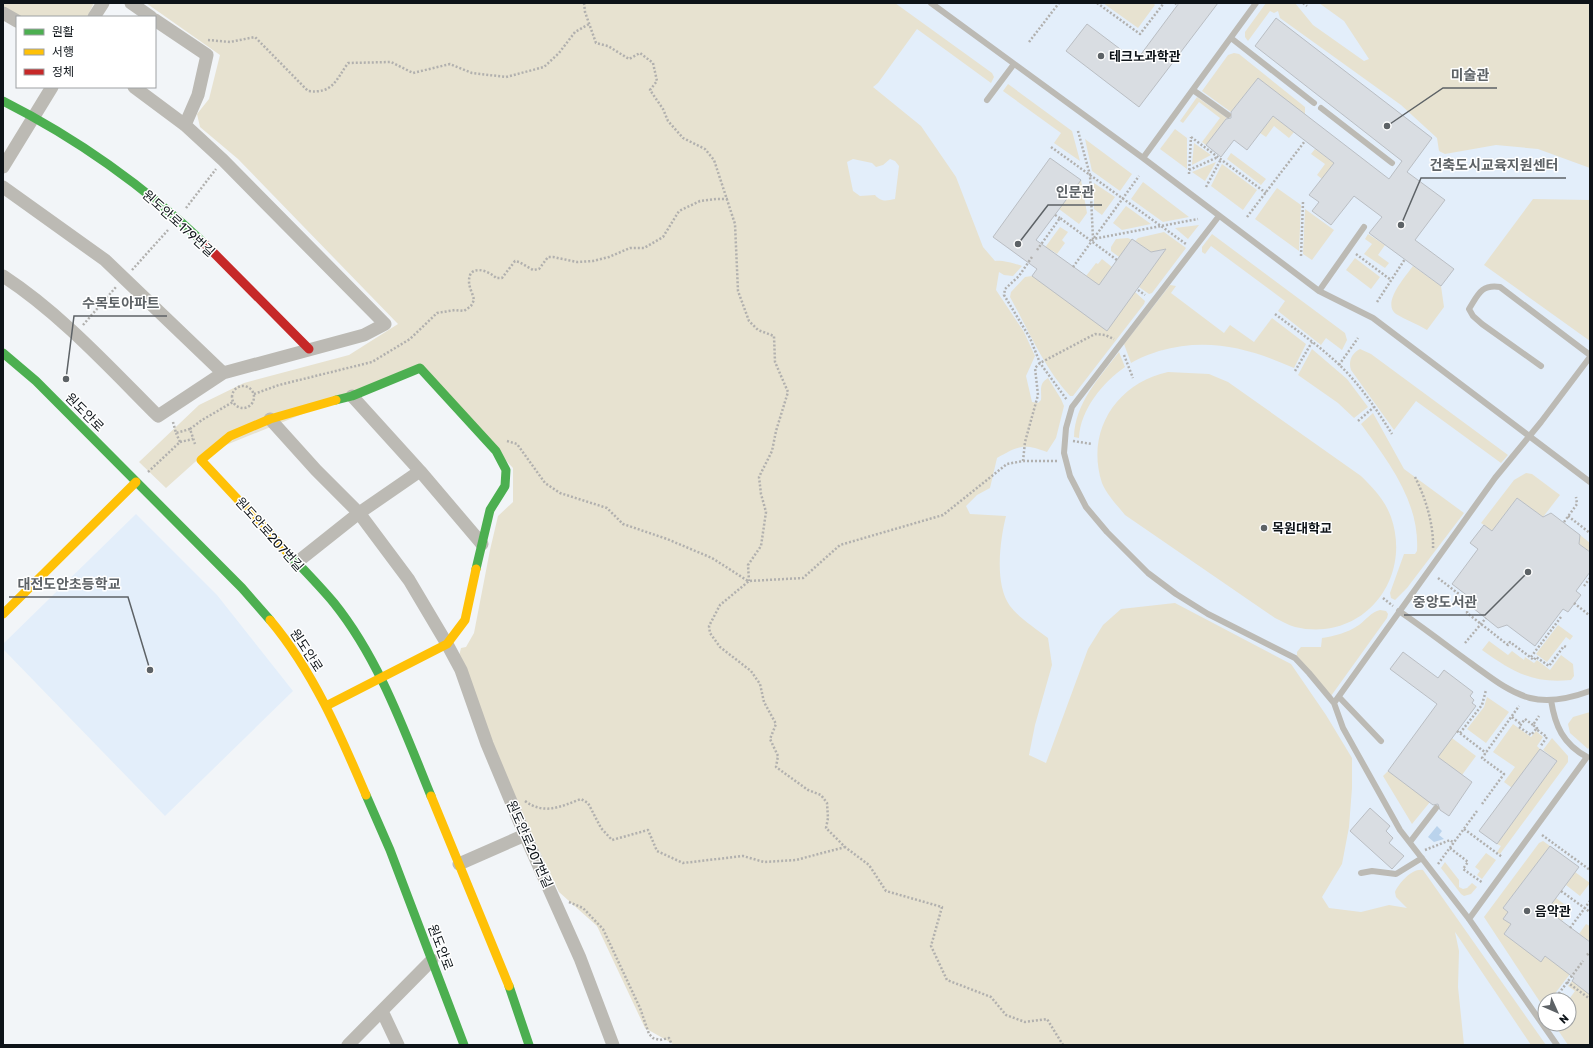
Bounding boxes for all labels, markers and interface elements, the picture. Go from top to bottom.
legend [16,16,156,88]
text: 원활 [52,25,74,39]
text: 서행 [52,45,74,59]
place label: 테크노과학관 [1109,49,1181,64]
marker: 테크노과학관 [1096,51,1106,61]
callout: 미술관 [1443,62,1497,88]
text: 정체 [52,65,74,79]
text: 미술관 [1451,67,1489,84]
callout: 건축도시교육지원센터 [1421,152,1566,178]
text: 건축도시교육지원센터 [1430,157,1558,174]
callout: 인문관 [1048,179,1102,205]
text: 인문관 [1056,184,1094,201]
street label: 원도안로179번길 [140,187,218,260]
callout: 수목토아파트 [74,290,167,316]
text: 수목토아파트 [82,295,160,312]
street label: 원도안로 [62,390,107,435]
street label: 원도안로207번길 [232,494,307,574]
place label: 목원대학교 [1272,521,1332,536]
marker: 목원대학교 [1259,523,1269,533]
callout: 대전도안초등학교 [9,571,128,597]
text: 대전도안초등학교 [17,576,121,593]
callout: 중앙도서관 [1404,589,1485,615]
text: 중앙도서관 [1413,594,1477,611]
street label: 원도안로 [287,626,326,674]
street label: 원도안로207번길 [504,798,556,890]
place label: 음악관 [1535,904,1571,919]
marker: 음악관 [1522,906,1532,916]
street label: 원도안로 [425,922,456,972]
north arrow [1537,992,1577,1032]
text: N [1556,1011,1571,1026]

